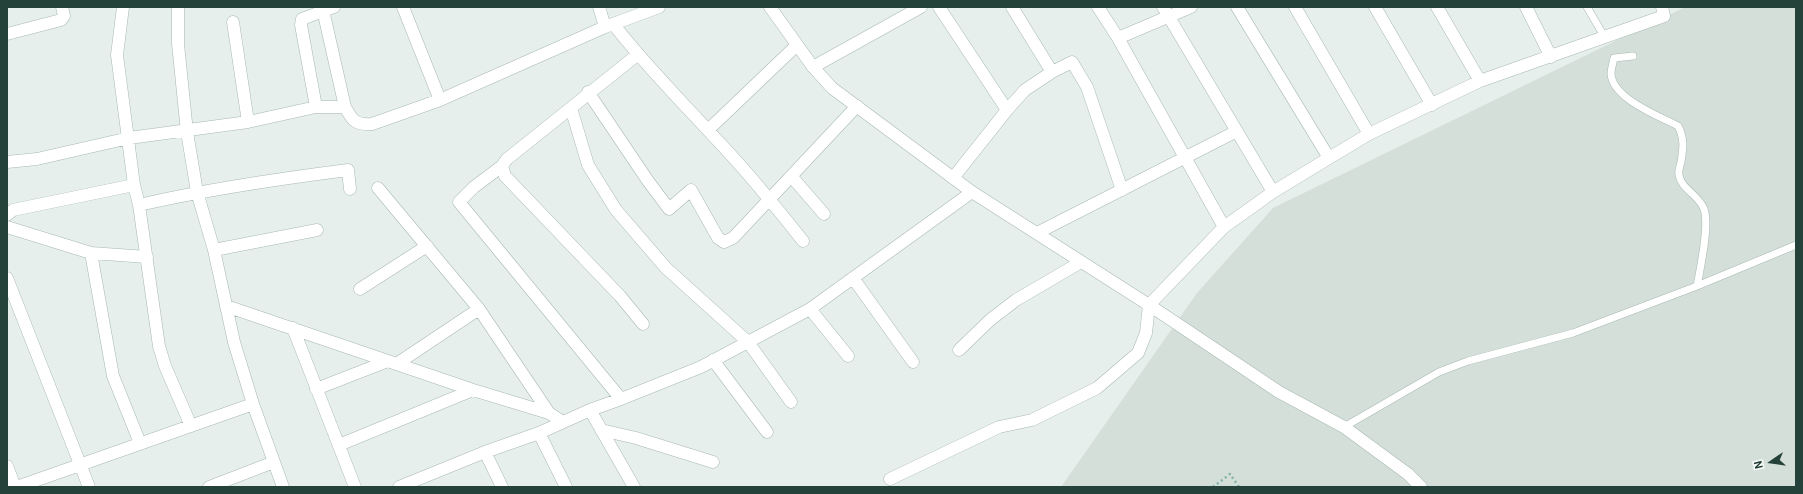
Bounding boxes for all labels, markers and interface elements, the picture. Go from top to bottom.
north arrow [1751,442,1791,482]
text: N [1752,460,1766,470]

